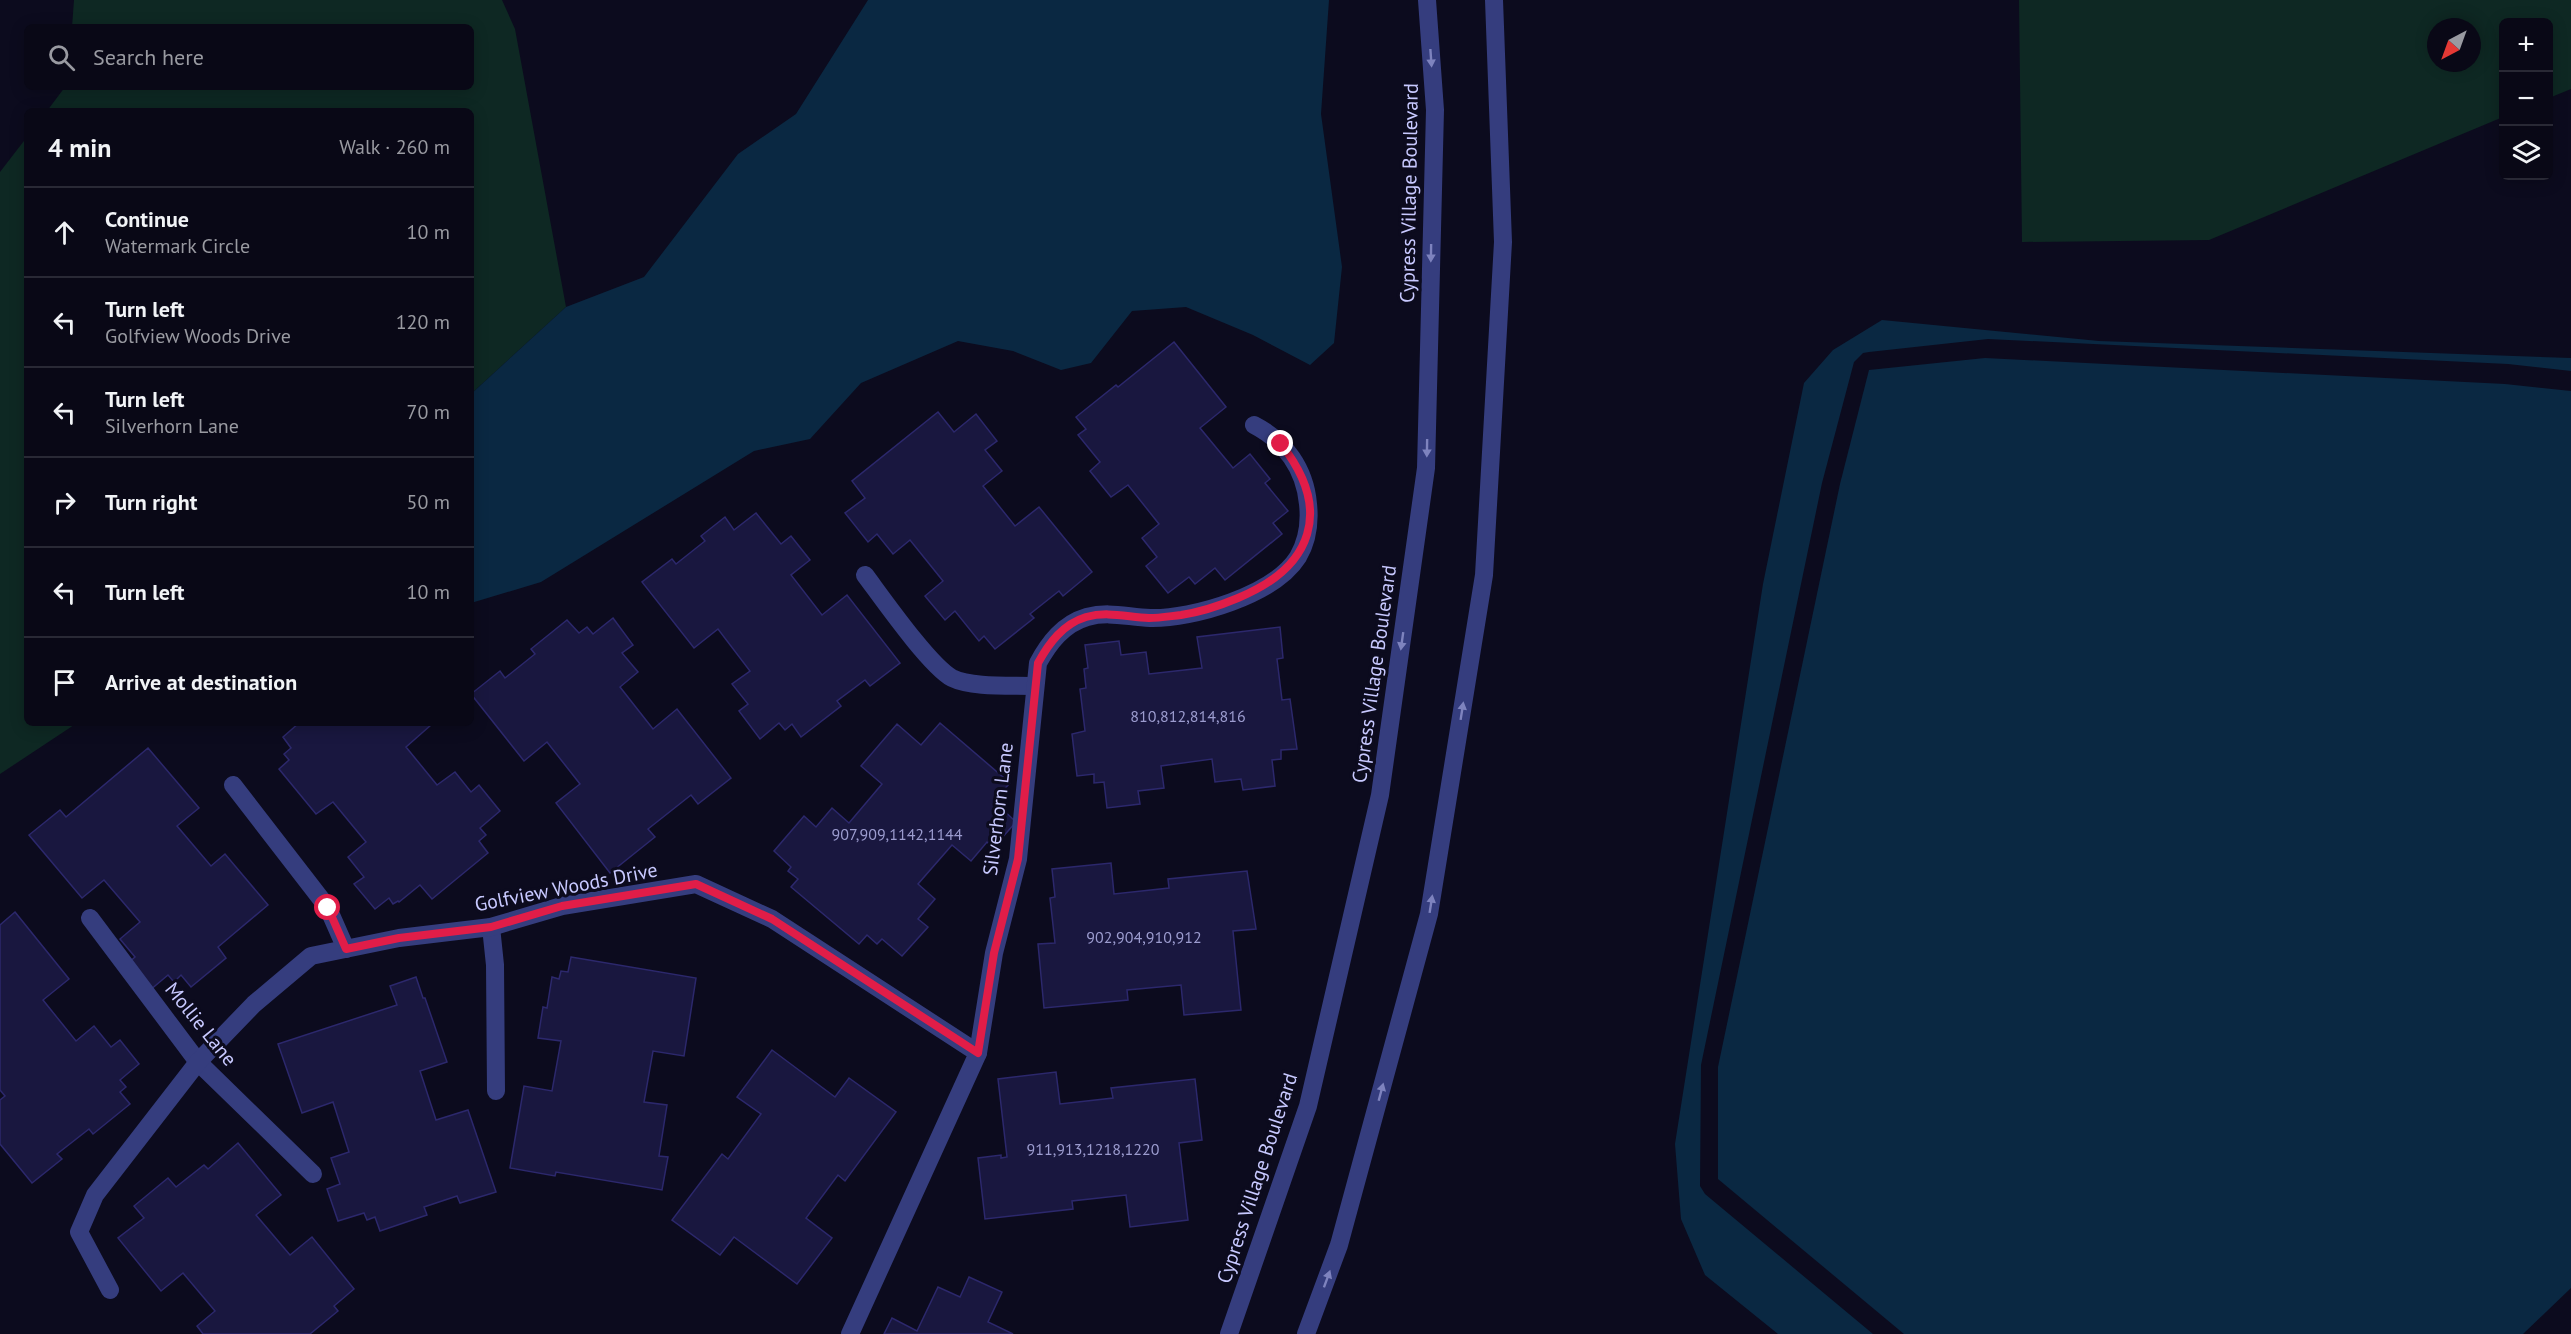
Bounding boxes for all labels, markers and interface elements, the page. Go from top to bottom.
north arrow [2427,18,2481,72]
map controls [2499,18,2553,180]
button: + [2499,18,2553,72]
search box [24,24,474,90]
icon: search [45,41,78,74]
text: Search here [93,43,204,71]
one-way arrow [1426,49,1436,68]
button: − [2499,72,2553,126]
street label: Cypress Village Boulevard [1394,83,1424,303]
button: layers [2499,126,2553,180]
text: 4 min [48,131,111,164]
text: Walk · 260 m [339,134,450,160]
text: Continue [105,205,189,233]
icon: ahead [48,216,81,249]
text: 10 m [407,219,450,245]
text: Watermark Circle [105,233,250,259]
one-way arrow [1426,244,1436,263]
text: Turn left [105,295,185,323]
icon: left [48,306,81,339]
text: 120 m [396,309,450,335]
text: Golfview Woods Drive [105,323,291,349]
text: Turn left [105,385,185,413]
icon: left [48,396,81,429]
text: 70 m [407,399,450,425]
text: Silverhorn Lane [105,413,239,439]
route end [1267,430,1293,456]
one-way arrow [1422,439,1431,458]
icon: right [48,486,81,519]
text: Turn right [105,488,197,516]
text: 50 m [407,489,450,515]
street label: Cypress Village Boulevard [1346,563,1402,785]
icon: left [48,576,81,609]
text: Turn left [105,578,185,606]
text: 10 m [407,579,450,605]
one-way arrow [1397,632,1406,651]
icon: arrive [48,666,81,699]
text: Arrive at destination [105,668,297,696]
one-way arrow [1458,701,1467,720]
house number: 810,812,814,816 [1130,706,1246,726]
street label: Silverhorn Lane [977,741,1019,877]
house number: 907,909,1142,1144 [831,824,963,844]
street label: Golfview Woods Drive [472,857,660,917]
route start [314,894,340,920]
one-way arrow [1427,894,1436,913]
house number: 902,904,910,912 [1086,927,1202,947]
street label: Mollie Lane [159,977,243,1071]
street label: Cypress Village Boulevard [1211,1070,1303,1286]
one-way arrow [1377,1083,1386,1101]
house number: 911,913,1218,1220 [1027,1139,1160,1159]
one-way arrow [1322,1270,1332,1288]

